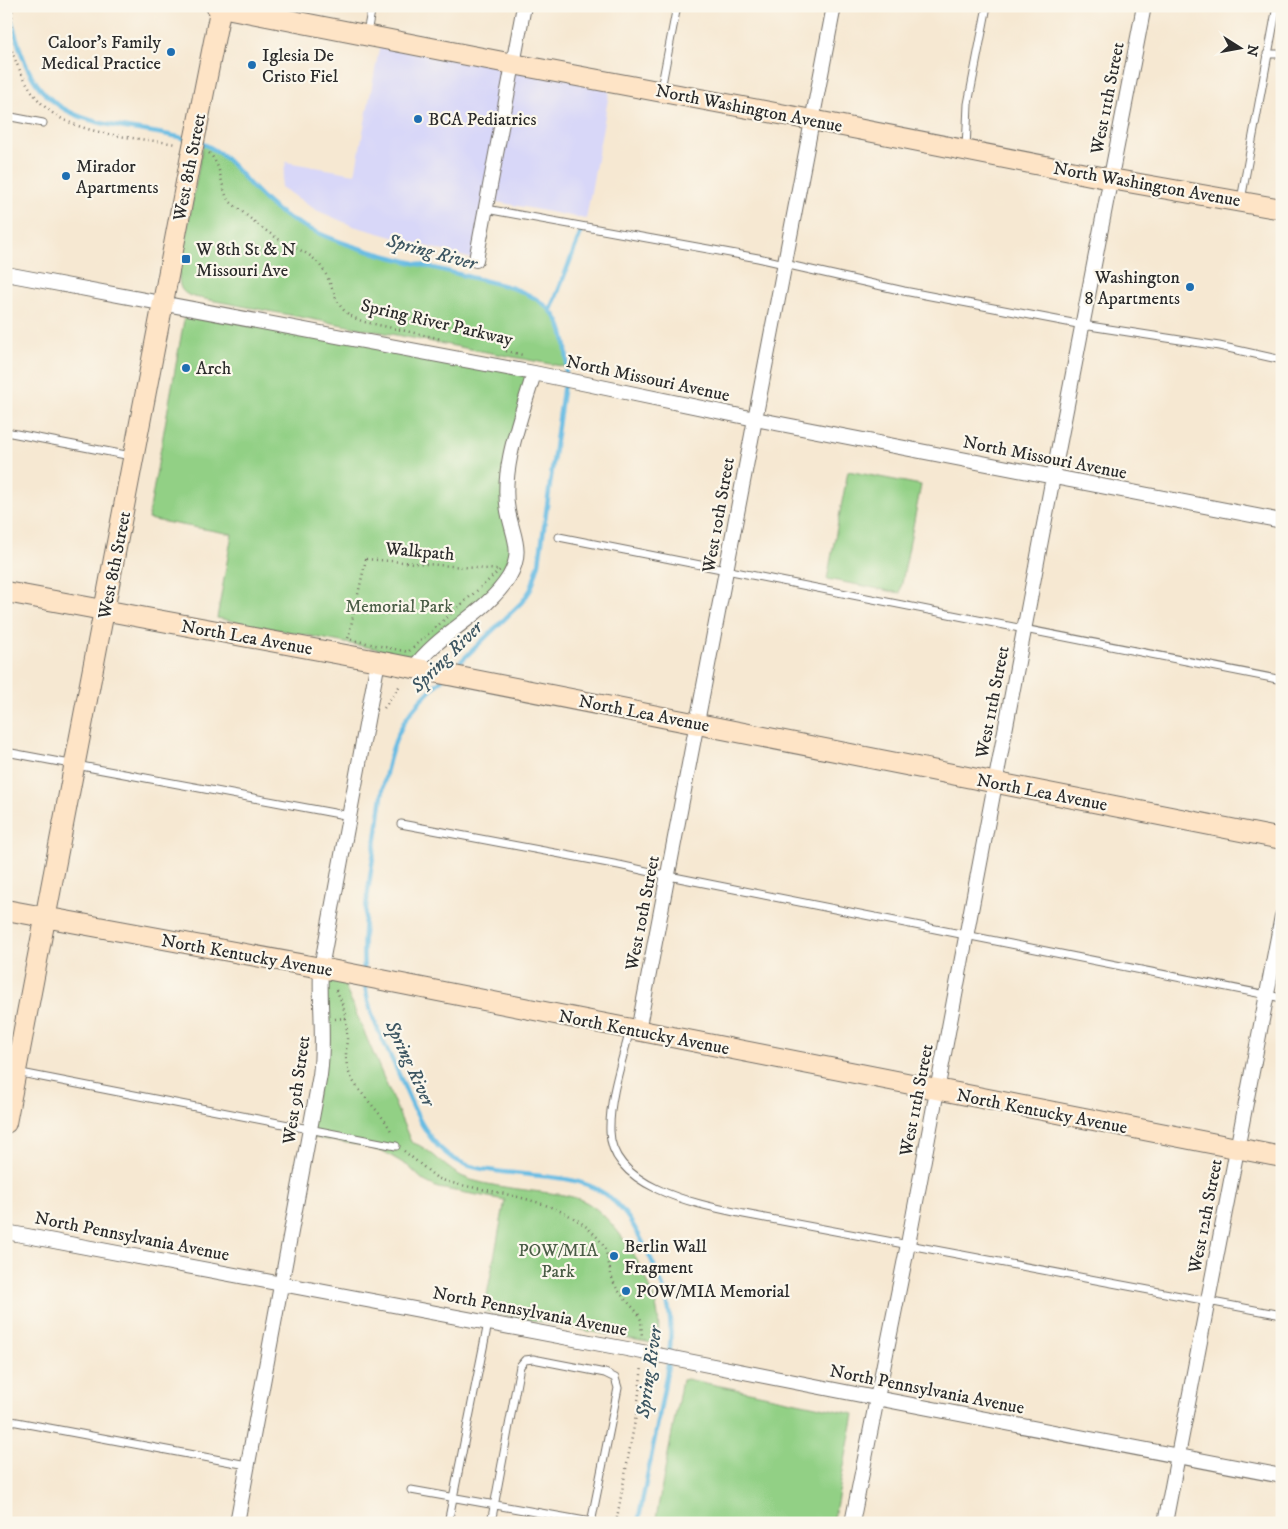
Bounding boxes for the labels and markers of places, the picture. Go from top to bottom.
place label: Caloor's Family Medical Practice [41,32,161,75]
place label: Iglesia De Cristo Fiel [262,45,339,88]
marker: Caloor's Family Medical Practice [165,46,177,58]
marker: Iglesia De Cristo Fiel [246,59,258,71]
place label: BCA Pediatrics [428,109,536,131]
marker: BCA Pediatrics [412,113,424,125]
place label: Mirador Apartments [76,156,159,199]
marker: Mirador Apartments [60,170,72,182]
place label: W 8th St & N Missouri Ave [195,239,296,282]
marker: W 8th St & N Missouri Ave [180,253,192,265]
place label: Washington 8 Apartments [1085,267,1181,310]
marker: Washington 8 Apartments [1184,281,1196,293]
place label: Arch [196,358,232,380]
marker: Arch [180,362,192,374]
place label: Berlin Wall Fragment [624,1236,707,1279]
marker: Berlin Wall Fragment [608,1250,620,1262]
place label: POW/MIA Memorial [636,1281,790,1303]
marker: POW/MIA Memorial [620,1285,632,1297]

